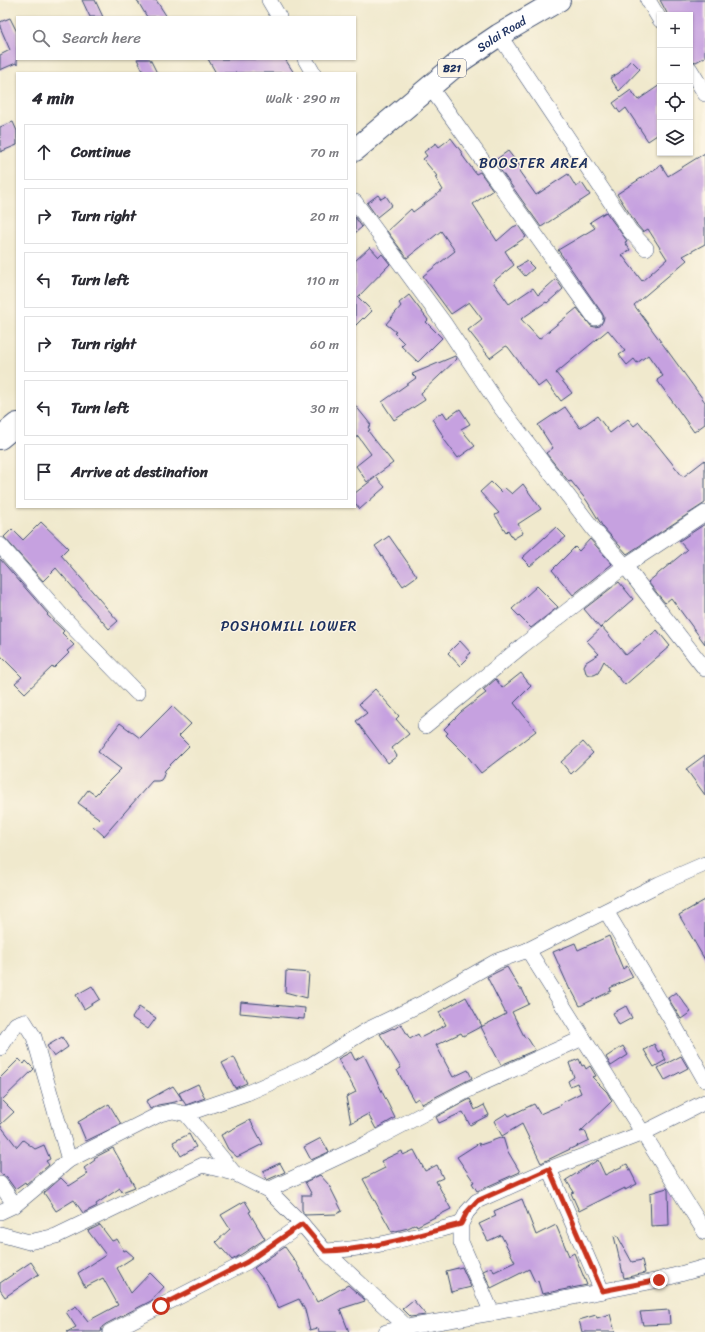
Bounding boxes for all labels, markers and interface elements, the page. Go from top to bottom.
street label: Solai Road [472,9,532,58]
map controls [657,12,693,156]
button: + [657,12,693,48]
search box [16,16,356,60]
text: Search here [62,25,141,51]
icon: search [30,27,52,49]
button: − [657,48,693,84]
road number: B21 [438,59,466,77]
text: 4 min [32,83,74,113]
button: locate [657,84,693,120]
text: Walk · 290 m [266,87,340,110]
button: layers [657,120,693,156]
text: Continue [71,139,131,165]
icon: ahead [33,141,55,163]
text: 70 m [310,141,339,164]
district label: BOOSTER AREA [479,151,589,176]
text: Turn right [71,203,136,229]
icon: right [33,205,55,227]
text: 20 m [310,205,339,228]
text: Turn left [71,267,129,293]
icon: left [33,269,55,291]
text: 110 m [306,269,339,292]
text: Turn right [71,331,136,357]
icon: right [33,333,55,355]
text: 60 m [310,333,339,356]
text: Turn left [71,395,129,421]
icon: left [33,397,55,419]
text: 30 m [310,397,339,420]
text: Arrive at destination [71,459,208,485]
icon: arrive [33,461,55,483]
district label: POSHOMILL LOWER [221,614,357,639]
route end [650,1271,668,1289]
route start [152,1297,170,1315]

